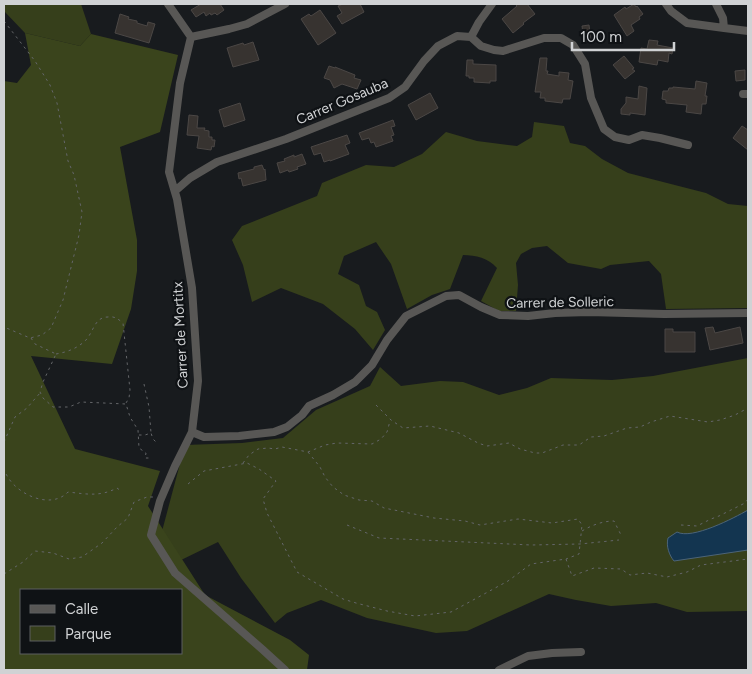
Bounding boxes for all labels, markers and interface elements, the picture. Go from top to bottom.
scale bar [572,20,674,52]
text: 100 m [580,28,622,46]
street label: Carrer Gosauba [294,74,391,128]
street label: Carrer de Mortitx [169,281,192,389]
street label: Carrer de Solleric [506,293,615,312]
legend [20,589,182,654]
text: Calle [65,600,98,618]
text: Parque [65,625,112,643]

